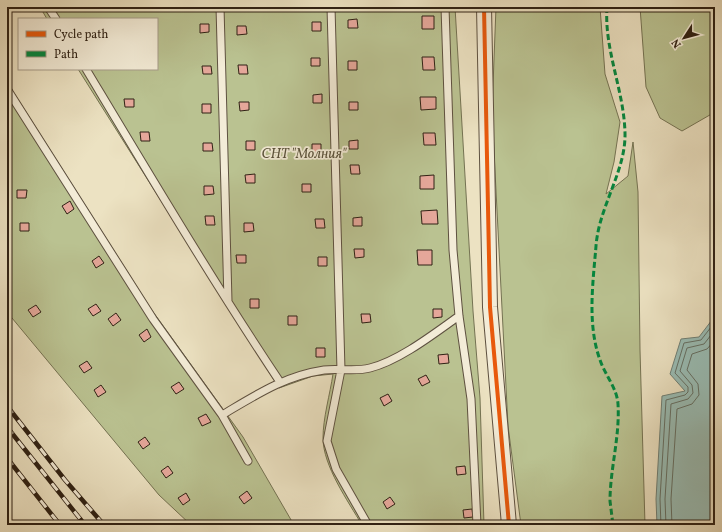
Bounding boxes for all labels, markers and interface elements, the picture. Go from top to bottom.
legend [18,18,158,70]
north arrow [664,18,704,58]
text: Cycle path [54,27,109,43]
text: N [669,35,686,51]
text: Path [54,47,78,63]
park label: СНТ "Молния" [262,145,348,164]

